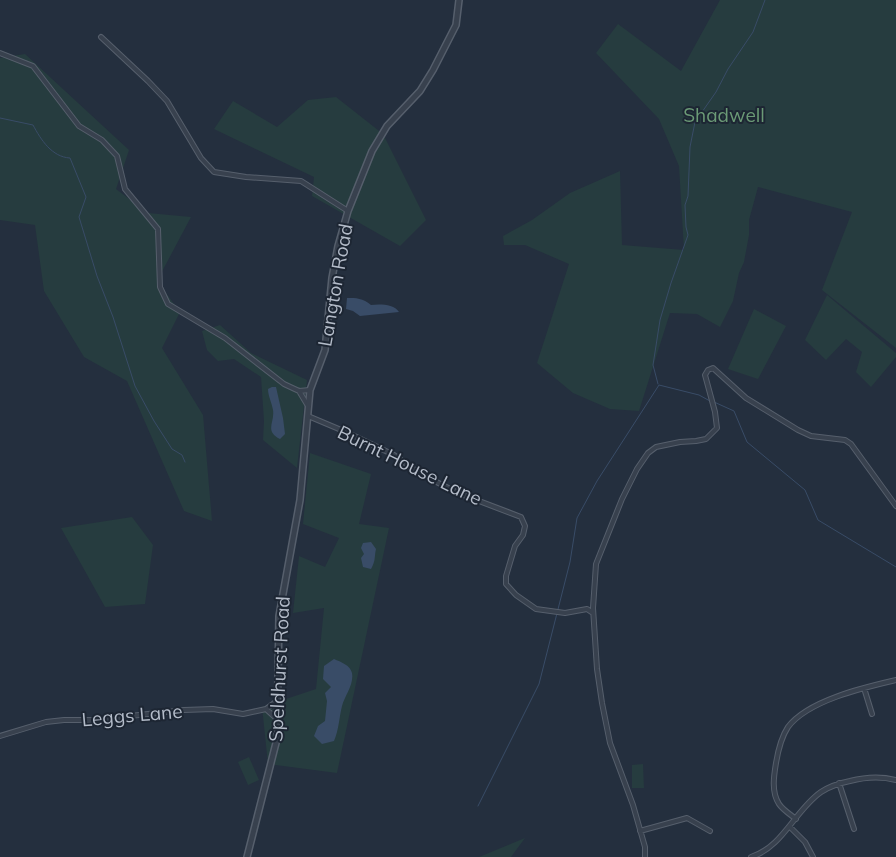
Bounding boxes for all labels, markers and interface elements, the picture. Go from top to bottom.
park label: Shadwell [683,103,765,127]
street label: Langton Road [312,222,358,348]
street label: Burnt House Lane [334,420,486,510]
street label: Speldhurst Road [263,596,295,742]
street label: Leggs Lane [81,699,183,731]

